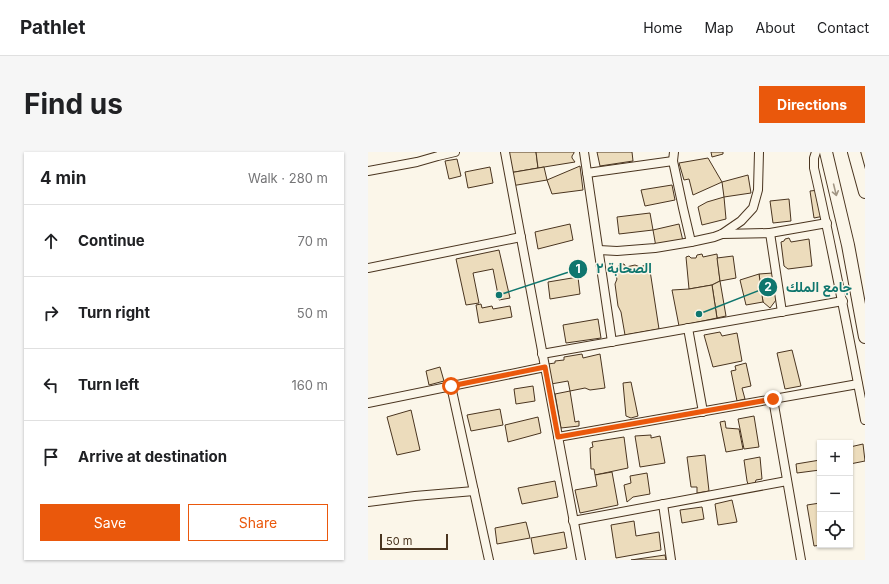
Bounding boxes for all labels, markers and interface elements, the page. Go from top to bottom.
text: Pathlet [20,16,85,39]
text: Home [643,19,682,36]
text: Map [704,19,734,36]
text: About [756,19,795,36]
text: Contact [817,19,869,36]
button: Directions [759,86,865,123]
text: Find us [24,87,123,121]
text: 4 min [40,168,86,188]
text: Walk · 280 m [248,170,328,186]
one-way arrow [831,183,839,196]
icon: ahead [40,230,62,252]
text: Continue [78,231,145,250]
text: 70 m [298,233,328,249]
callout: الصحابة ٢ [568,256,660,282]
text: الصحابة ٢ [596,259,652,277]
text: 1 [575,261,581,276]
callout: جامع الملك [758,274,860,300]
text: جامع الملك [786,278,852,297]
text: 2 [764,279,772,294]
icon: right [40,302,62,324]
text: Turn right [78,303,150,322]
text: 50 m [297,305,328,321]
icon: left [40,374,62,396]
text: Turn left [78,375,139,394]
text: 160 m [291,377,328,393]
route start [442,377,460,395]
route end [764,390,782,408]
map controls [817,440,853,548]
button: + [817,440,853,476]
icon: arrive [40,446,62,468]
text: Arrive at destination [78,447,227,466]
button: − [817,476,853,512]
button: Save [40,504,180,541]
button: Share [188,504,328,541]
button: locate [817,512,853,548]
scale bar [380,532,448,551]
text: 50 m [386,534,412,548]

